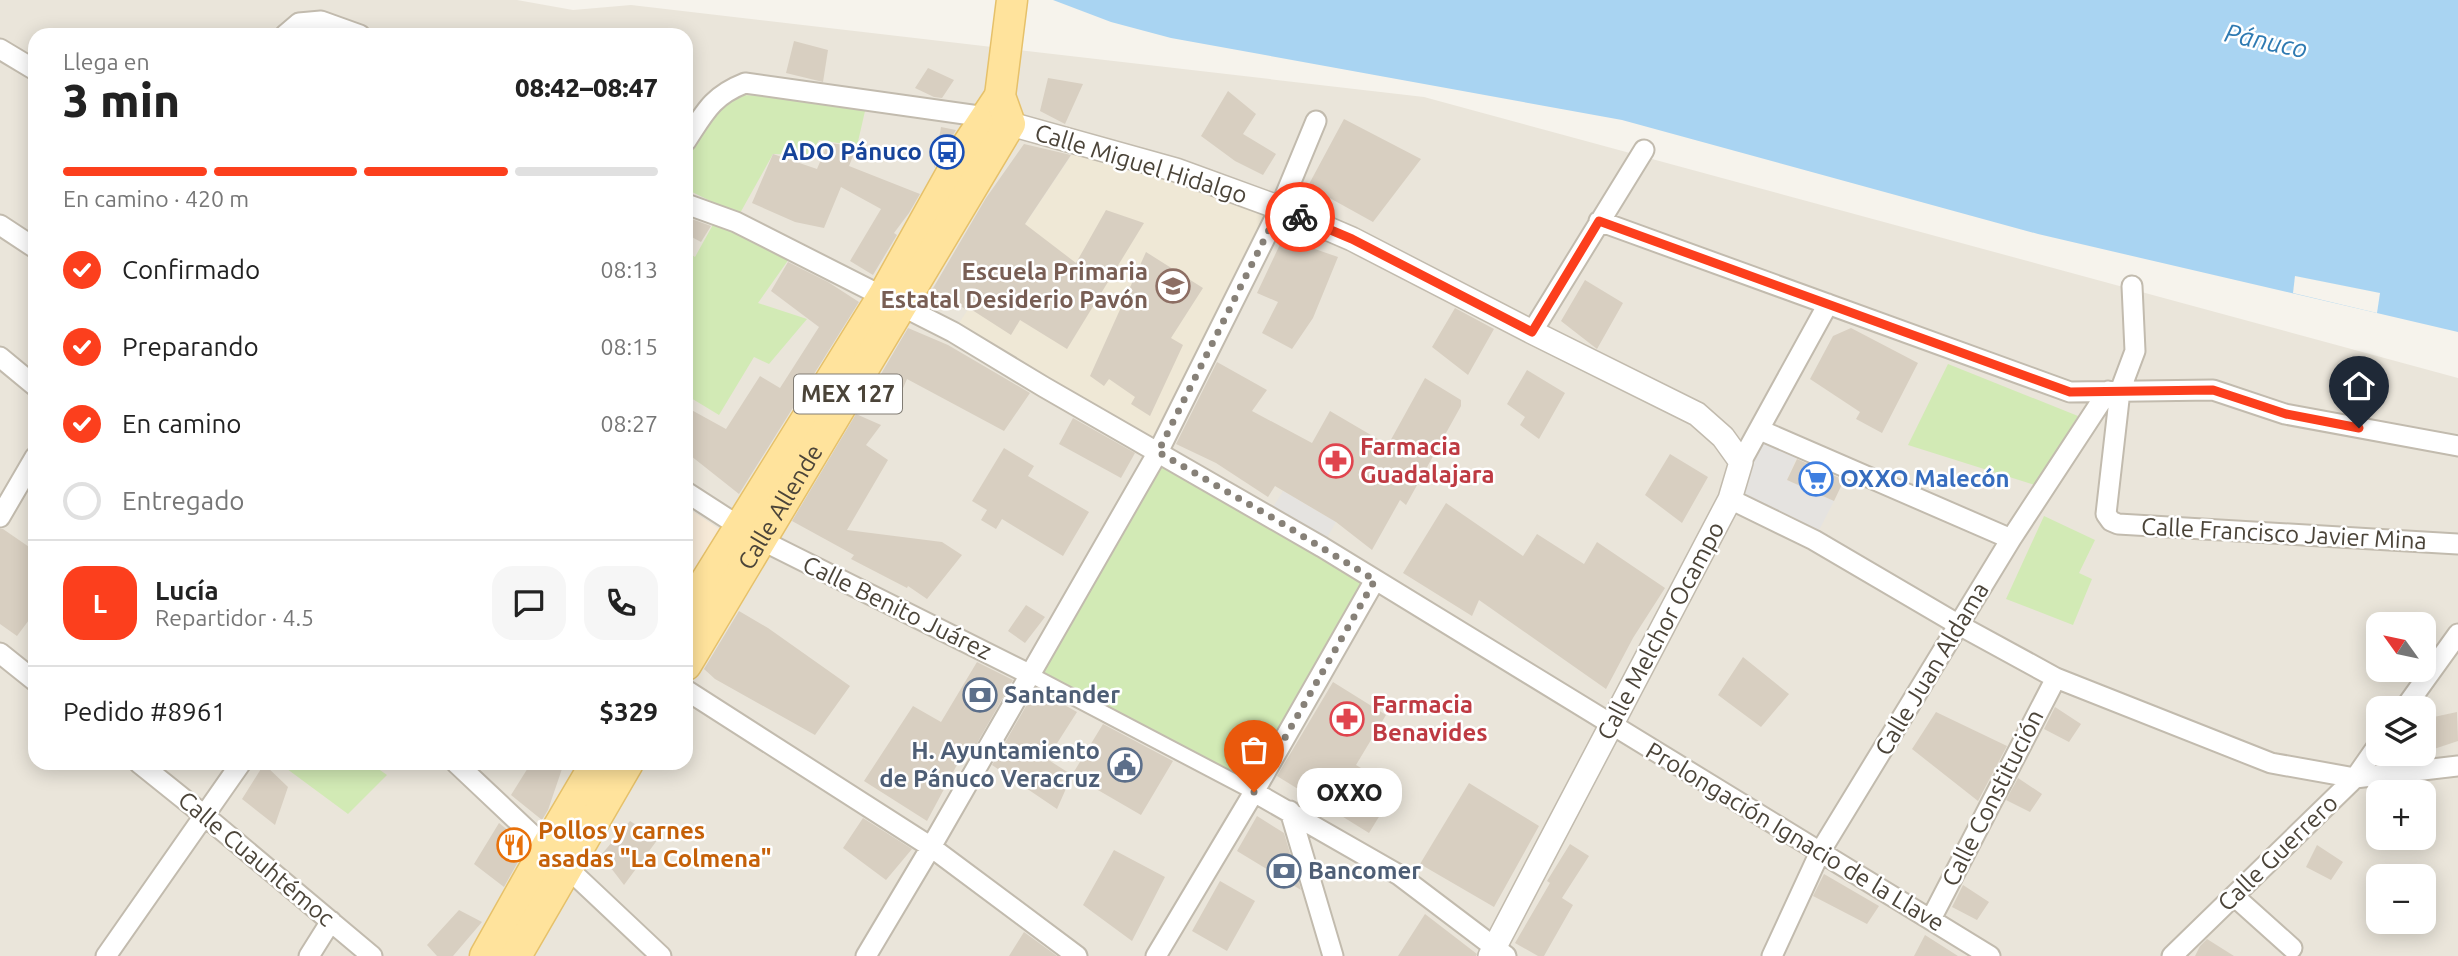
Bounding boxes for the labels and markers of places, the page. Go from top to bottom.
bus stop icon: ADO Pánuco [928,133,966,171]
place label: ADO Pánuco [781,138,922,165]
place label: Escuela Primaria Estatal Desiderio Pavón [881,258,1148,313]
school or university icon: Escuela Primaria Estatal Desiderio Pavón [1154,267,1192,305]
pin [2329,356,2389,428]
place label: Farmacia Guadalajara [1360,433,1494,488]
pharmacy icon: Farmacia Guadalajara [1317,442,1355,480]
supermarket icon: OXXO Malecón [1797,460,1835,498]
place label: OXXO Malecón [1840,465,2010,492]
bank icon: Santander [961,676,999,714]
place label: Santander [1004,681,1120,708]
place label: Farmacia Benavides [1372,691,1488,746]
pharmacy icon: Farmacia Benavides [1328,700,1366,738]
pin [1224,720,1284,792]
place label: H. Ayuntamiento de Pánuco Veracruz [879,737,1100,792]
public building icon: H. Ayuntamiento de Pánuco Veracruz [1106,746,1144,784]
callout: OXXO [1296,768,1401,816]
place label: Pollos y carnes asadas "La Colmena" [538,817,772,872]
restaurant icon: Pollos y carnes asadas "La Colmena" [495,826,533,864]
bank icon: Bancomer [1265,852,1303,890]
place label: Bancomer [1308,857,1421,884]

